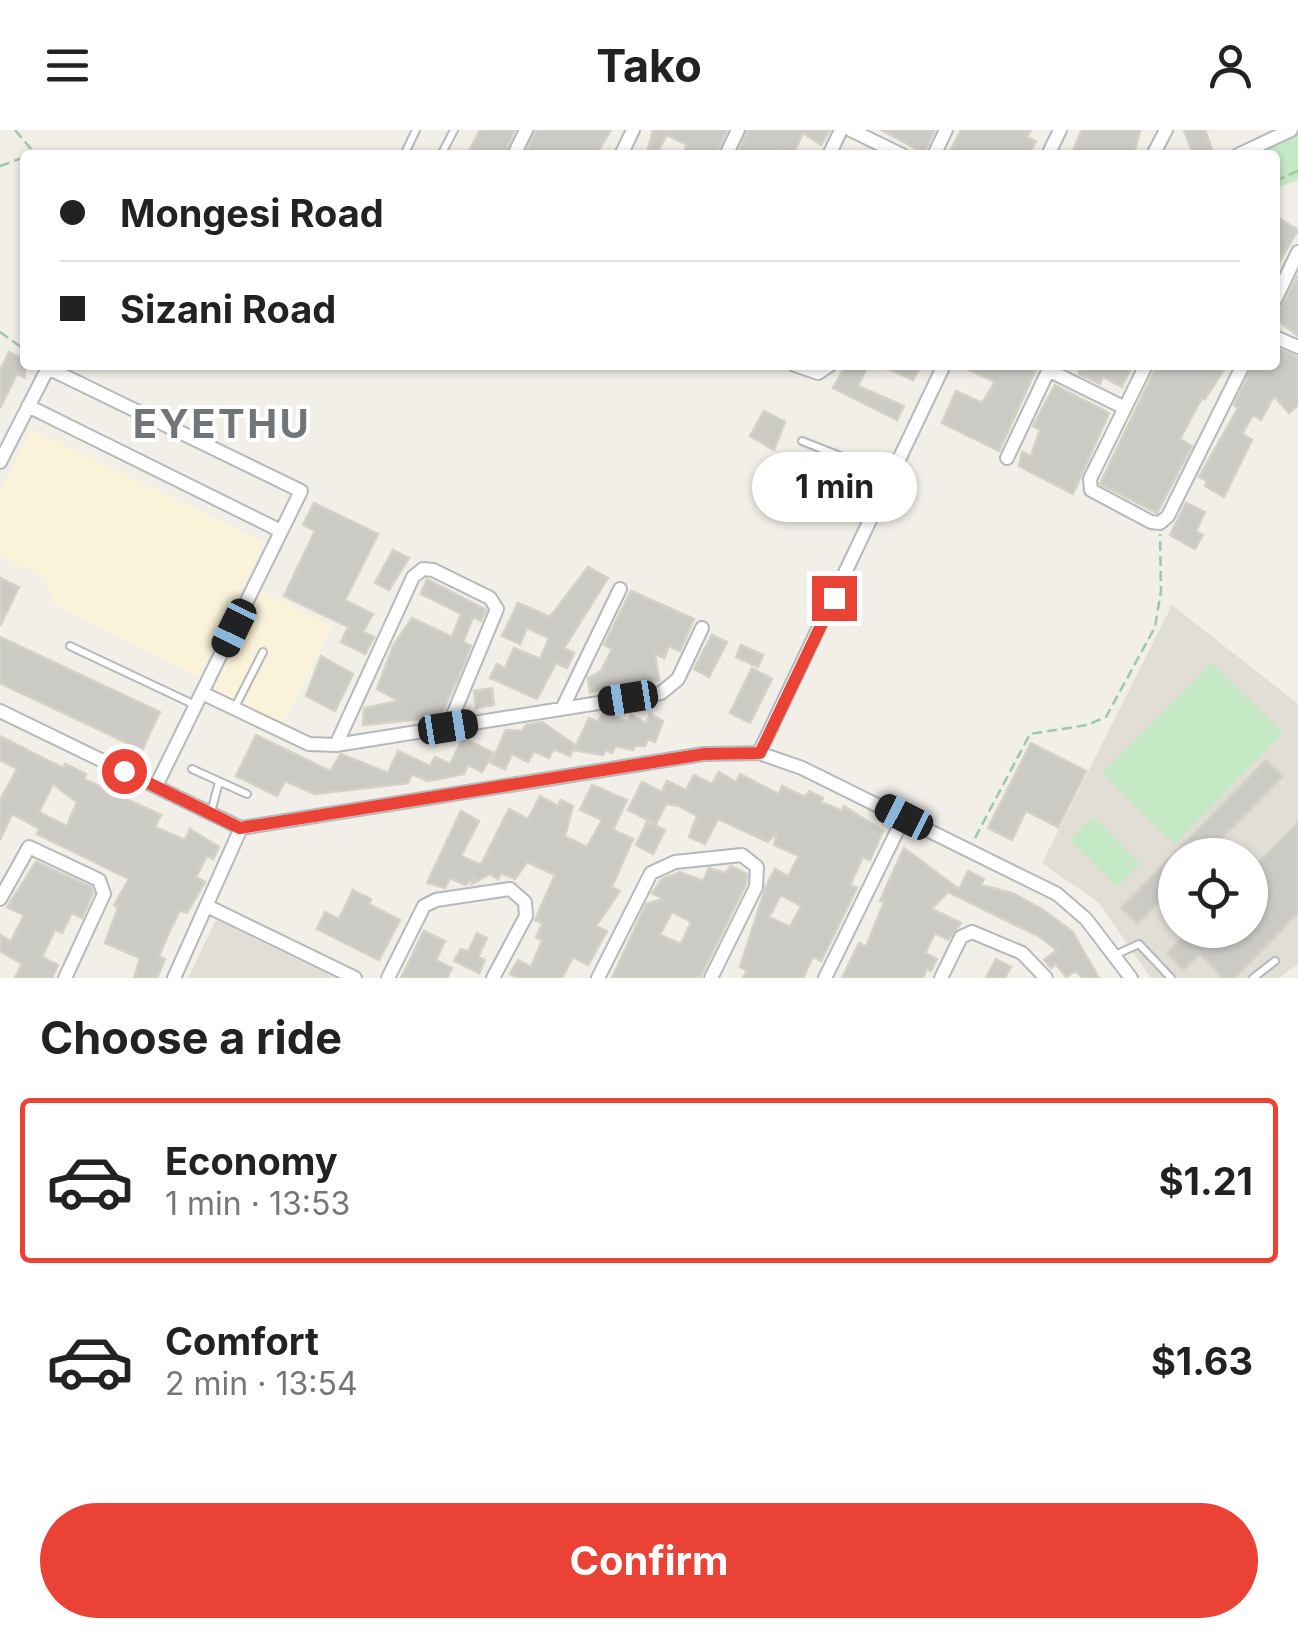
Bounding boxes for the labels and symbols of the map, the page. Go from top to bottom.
district label: EYETHU [133,399,311,448]
callout: 1 min [752,453,916,523]
route end [812,576,857,621]
car [207,594,261,662]
car [596,678,660,718]
car [416,707,480,747]
route start [102,749,147,794]
car [870,790,938,844]

